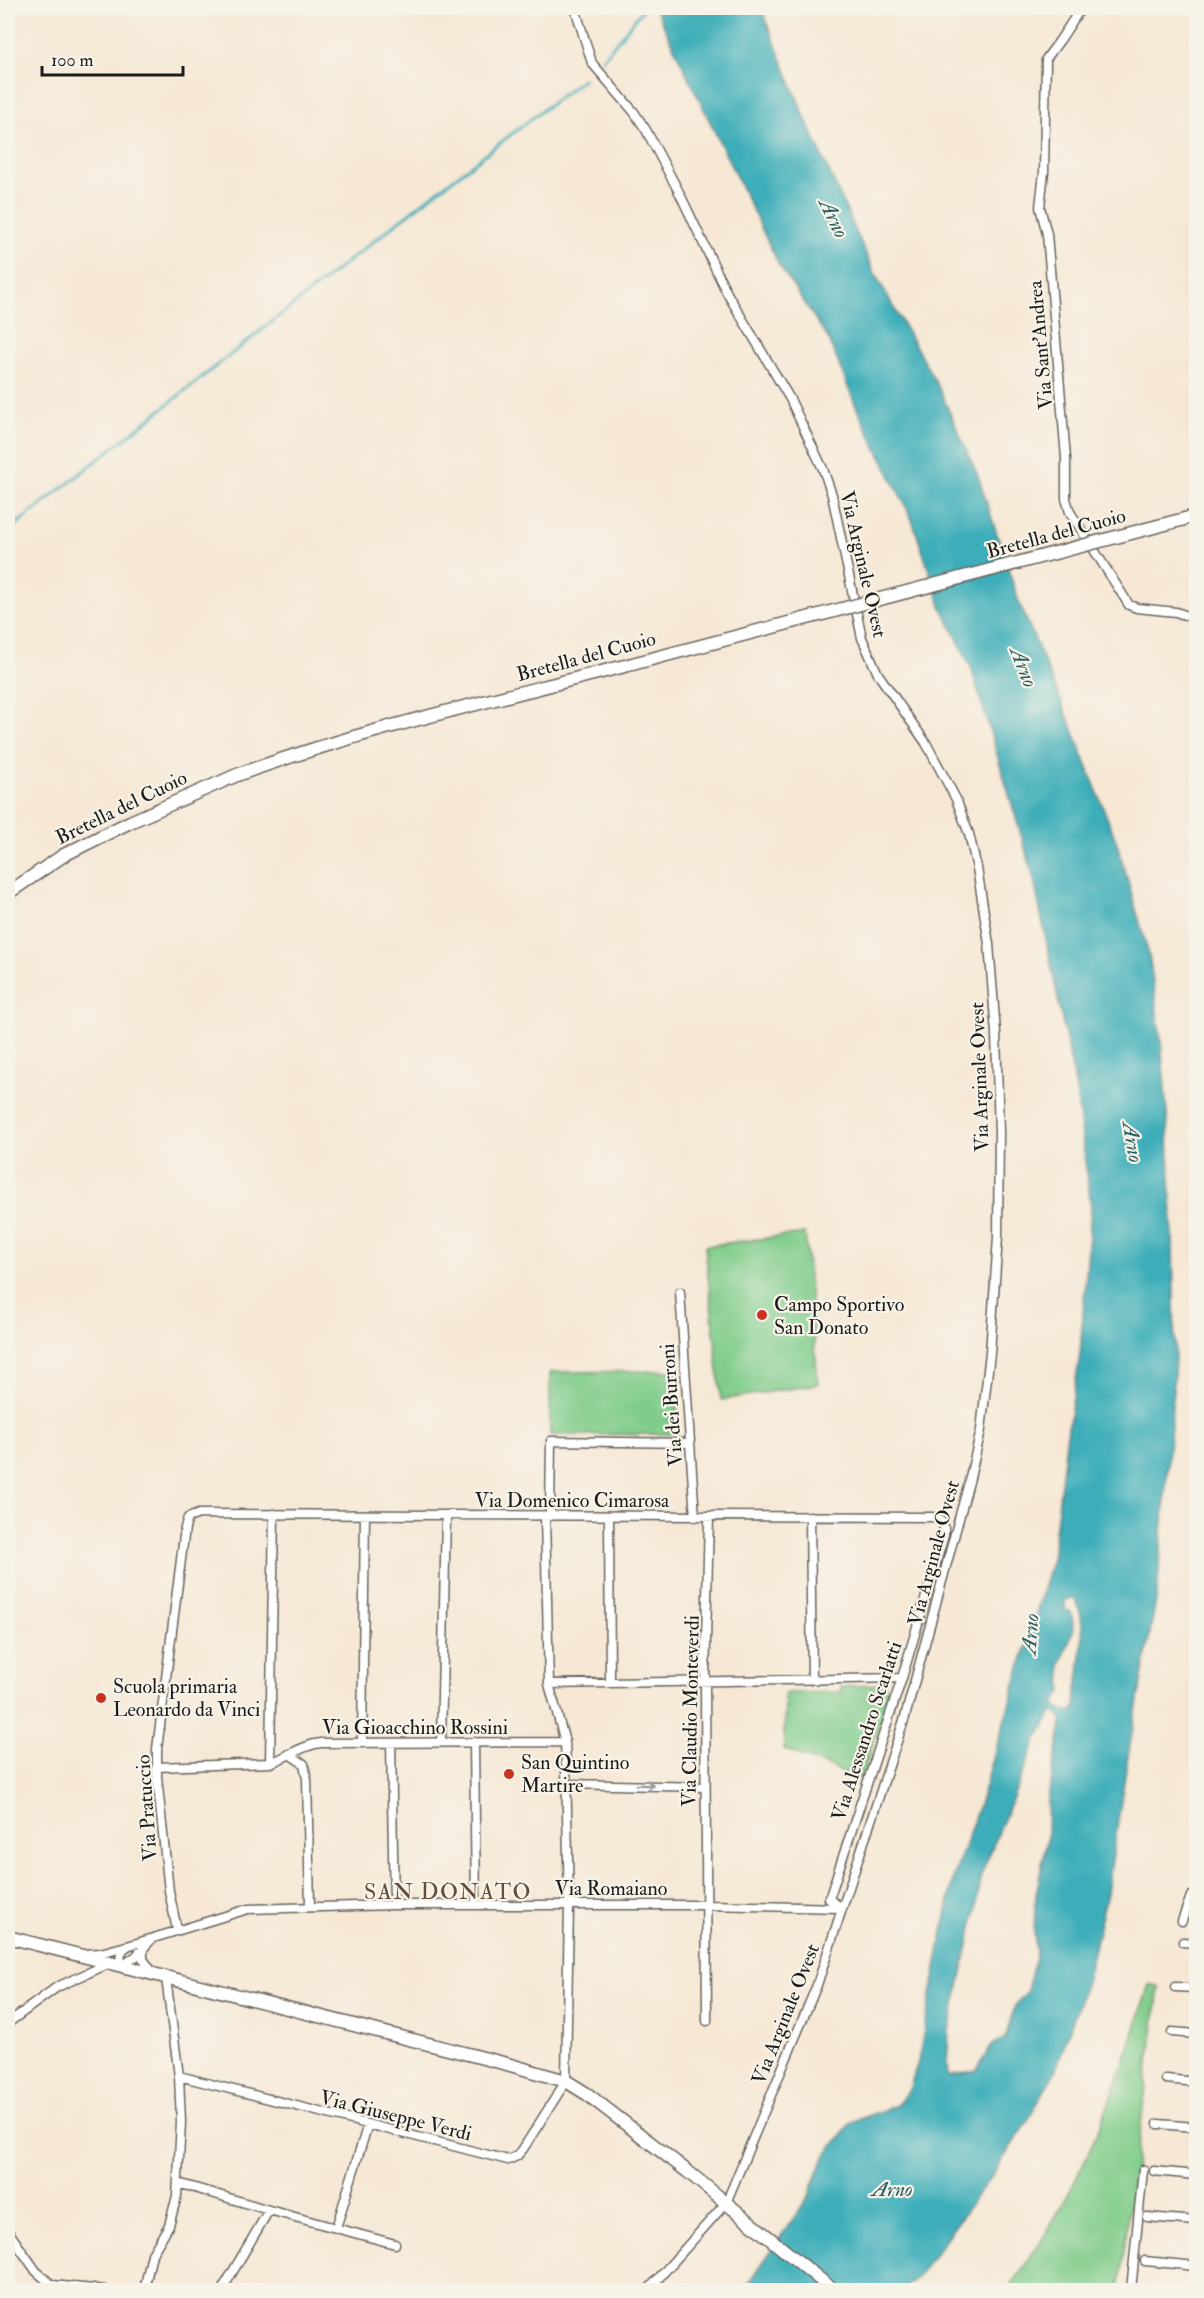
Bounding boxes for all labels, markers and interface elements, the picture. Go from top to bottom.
scale bar [42,39,183,77]
text: 100 m [51,49,94,72]
water label: Arno [812,192,855,243]
street label: Via Sant'Andrea [1022,279,1059,410]
street label: Via Arginale Ovest [835,488,893,640]
street label: Bretella del Cuoio [984,503,1128,564]
street label: Bretella del Cuoio [514,626,658,687]
water label: Arno [1003,641,1044,691]
street label: Bretella del Cuoio [51,765,191,850]
street label: Via Arginale Ovest [964,1001,995,1152]
water label: Arno [1116,1118,1149,1165]
place label: Campo Sportivo San Donato [774,1292,904,1340]
marker: Campo Sportivo San Donato [755,1308,769,1322]
street label: Via dei Burroni [655,1343,688,1467]
street label: Via Arginale Ovest [902,1477,965,1629]
street label: Via Domenico Cimarosa [475,1488,670,1513]
water label: Arno [1015,1613,1045,1657]
street label: Via Claudio Monteverdi [676,1615,705,1807]
street label: Via Alessandro Scarlatti [826,1638,907,1824]
place label: Scuola primaria Leonardo da Vinci [113,1674,260,1722]
marker: Scuola primaria Leonardo da Vinci [94,1691,108,1705]
street label: Via Gioacchino Rossini [322,1715,508,1740]
place label: San Quintino Martire [521,1750,629,1798]
street label: Via Pratuccio [130,1754,163,1862]
marker: San Quintino Martire [502,1767,516,1781]
one-way arrow [635,1780,655,1791]
street label: Via Romaiano [555,1876,667,1901]
district label: SAN DONATO [364,1878,532,1906]
street label: Via Arginale Ovest [746,1940,825,2088]
street label: Via Giuseppe Verdi [317,2085,474,2147]
water label: Arno [869,2176,913,2203]

